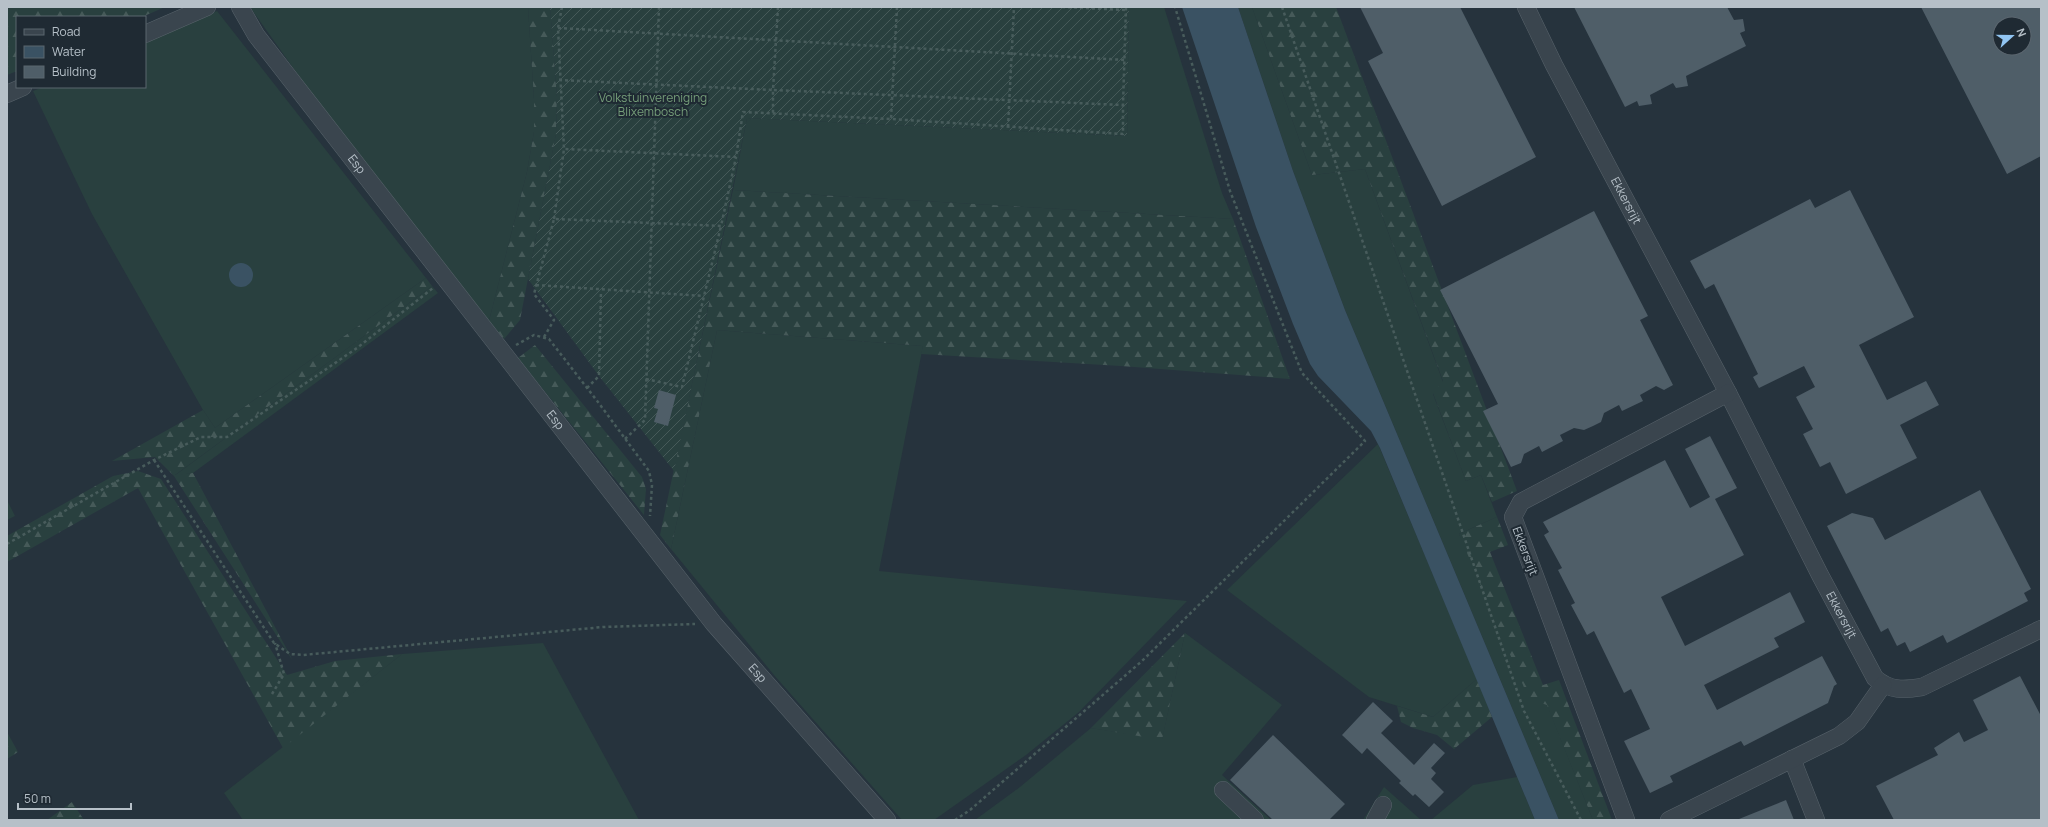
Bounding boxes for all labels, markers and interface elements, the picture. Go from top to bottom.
legend [16,16,146,88]
north arrow [1992,16,2032,56]
text: Road [52,23,80,40]
text: N [2013,26,2030,39]
text: Water [52,43,86,60]
text: Building [52,63,96,80]
park label: Volkstuinvereniging Blixembosch [599,89,707,120]
street label: Esp [344,151,370,177]
street label: Ekkersrijt [1607,174,1646,227]
street label: Esp [543,407,569,433]
street label: Ekkersrijt [1508,524,1543,578]
street label: Ekkersrijt [1822,588,1861,641]
street label: Esp [745,660,771,686]
scale bar [18,785,131,811]
text: 50 m [24,790,51,807]

